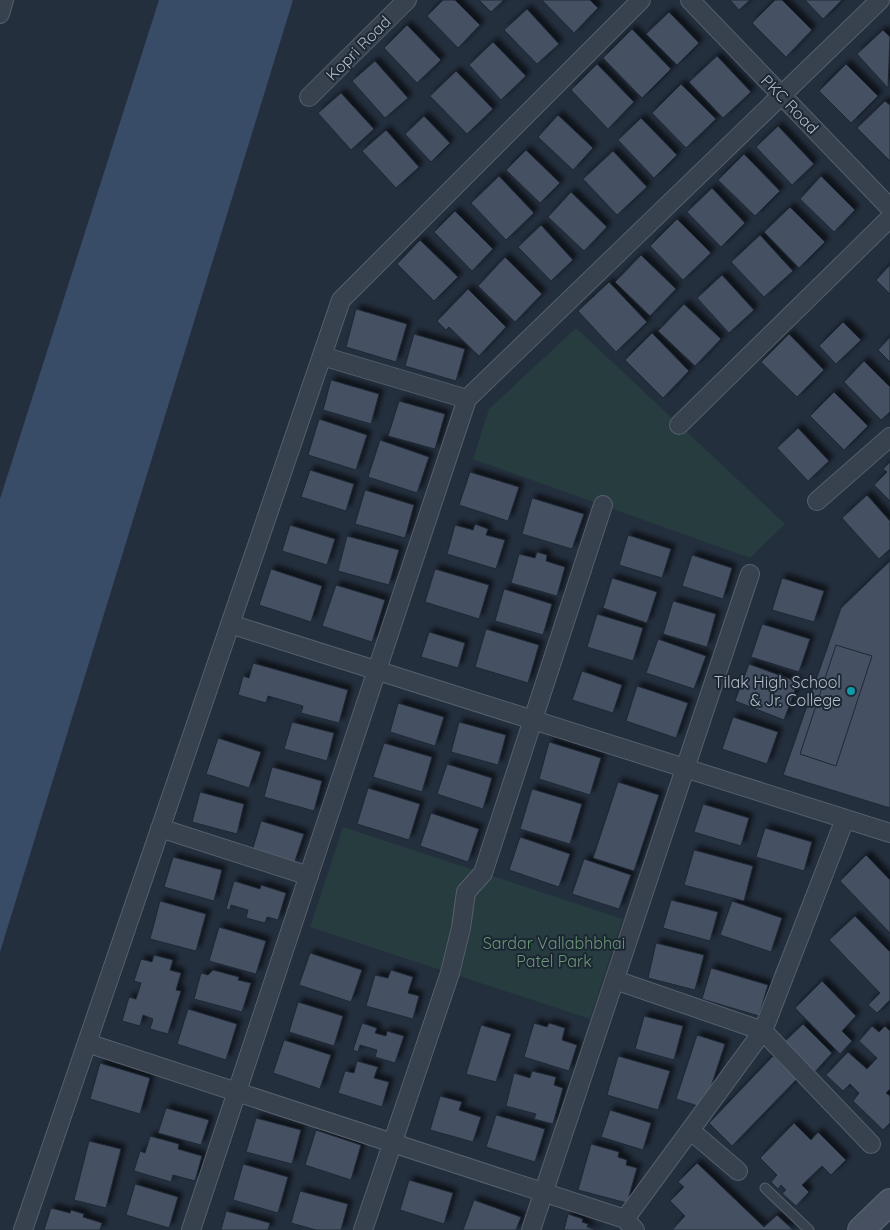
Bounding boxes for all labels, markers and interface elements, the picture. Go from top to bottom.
street label: Kopri Road [321,11,395,85]
street label: PKC Road [757,70,823,138]
place label: Tilak High School & Jr. College [714,672,841,710]
marker: Tilak High School & Jr. College [845,685,857,697]
park label: Sardar Vallabhbhai Patel Park [483,933,625,971]

